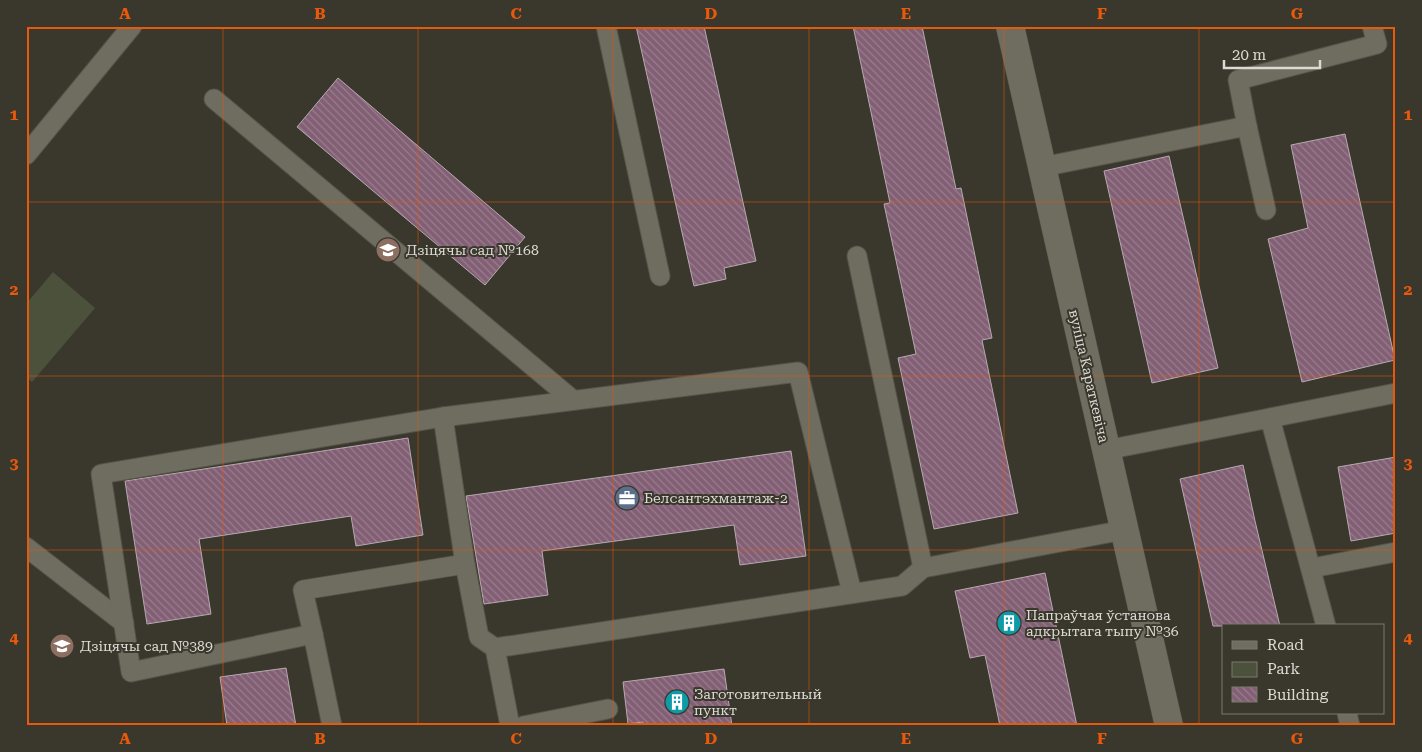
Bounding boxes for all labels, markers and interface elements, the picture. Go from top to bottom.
text: A [119,4,131,23]
text: B [314,4,326,23]
text: C [510,4,522,23]
text: D [705,4,718,23]
text: E [901,4,911,23]
text: F [1097,4,1107,23]
text: G [1291,4,1304,23]
scale bar [1224,38,1321,70]
text: 20 m [1232,46,1267,64]
text: 1 [10,105,19,124]
text: 1 [1404,105,1413,124]
school or university icon: Дзіцячы сад №168 [375,237,401,263]
place label: Дзіцячы сад №168 [406,242,539,258]
text: 2 [10,280,19,299]
text: 2 [1404,280,1413,299]
street label: вуліца Караткевіча [1066,308,1112,445]
text: 3 [10,454,19,473]
text: 3 [1404,454,1413,473]
office icon: Белсантэхмантаж-2 [614,485,640,511]
place label: Белсантэхмантаж-2 [644,490,788,506]
place label: Папраўчая ўстанова адкрытага тыпу №36 [1026,607,1179,639]
building icon: Папраўчая ўстанова адкрытага тыпу №36 [996,610,1022,636]
legend [1222,624,1384,714]
text: 4 [10,628,19,647]
text: 4 [1404,628,1413,647]
school or university icon: Дзіцячы сад №389 [49,633,75,659]
text: Road [1267,636,1304,654]
place label: Дзіцячы сад №389 [80,638,213,654]
text: Park [1267,660,1301,678]
place label: Заготовительный пункт [694,686,822,718]
text: Building [1267,686,1329,704]
building icon: Заготовительный пункт [664,689,690,715]
text: A [119,729,131,748]
text: B [314,729,326,748]
text: C [510,729,522,748]
text: D [705,729,718,748]
text: E [901,729,911,748]
text: F [1097,729,1107,748]
text: G [1291,729,1304,748]

